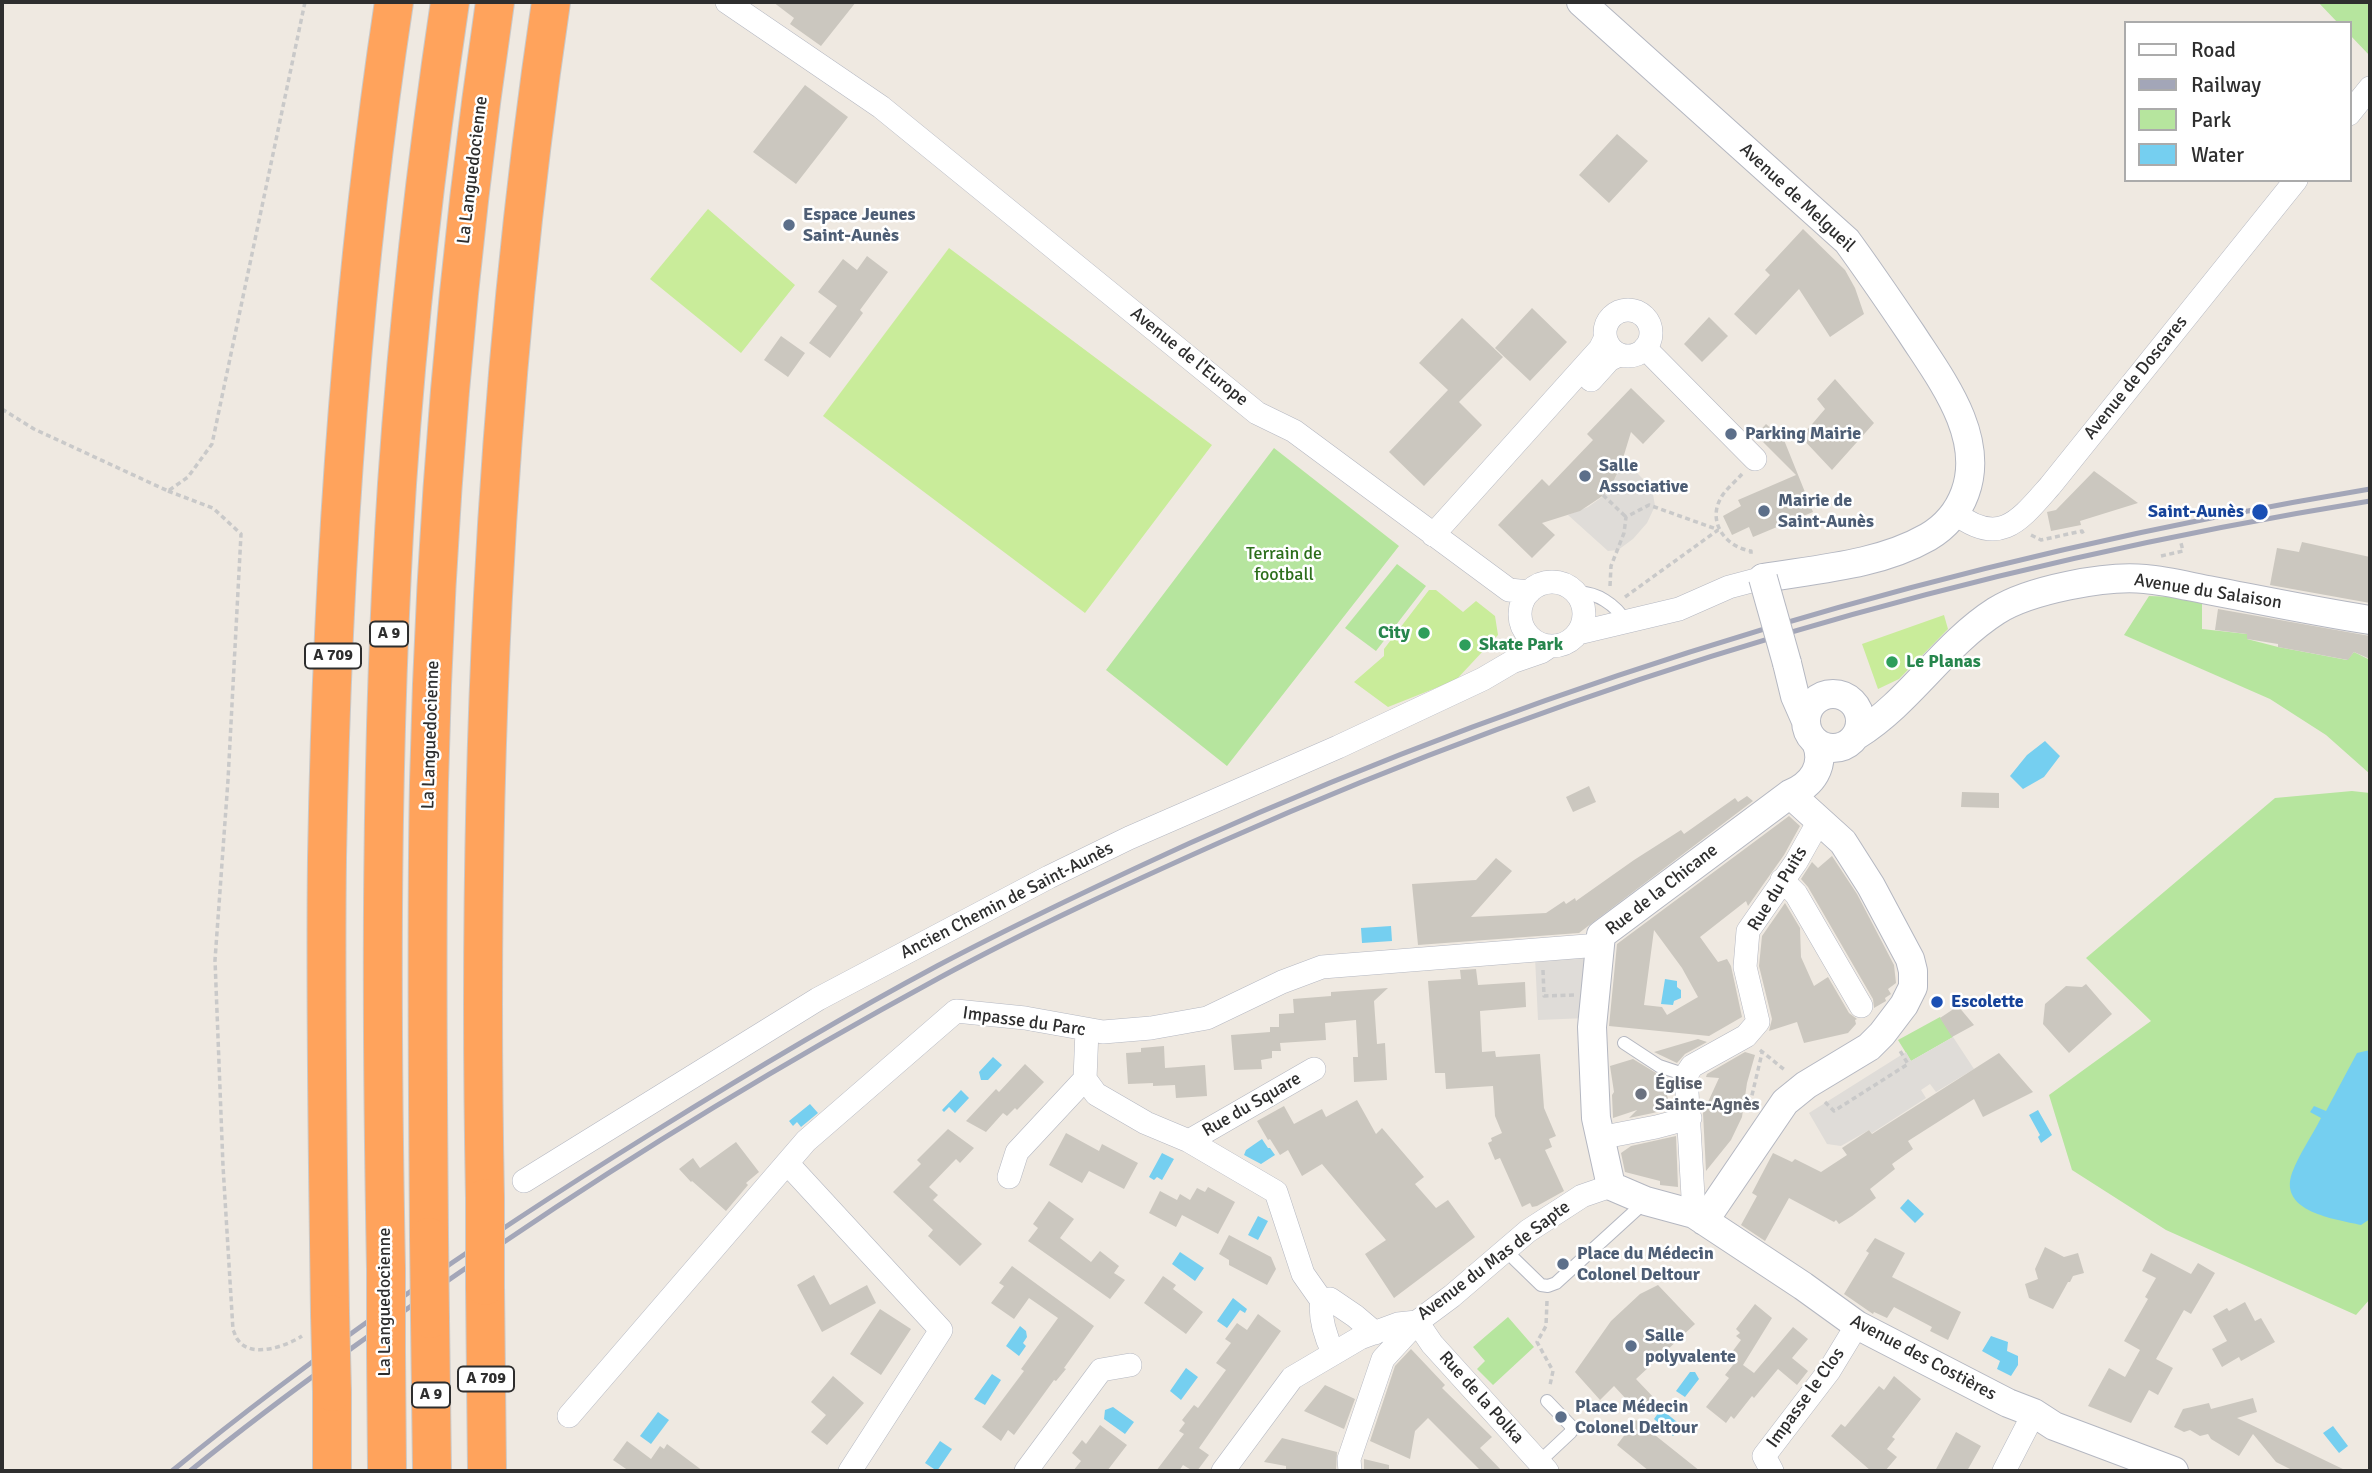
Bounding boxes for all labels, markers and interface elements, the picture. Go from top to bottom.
legend [2124,21,2351,182]
text: Road [2191,37,2236,63]
text: Railway [2191,72,2261,98]
street label: La Languedocienne [453,95,493,245]
text: Park [2191,107,2231,133]
street label: Avenue de Melgueil [1735,139,1859,257]
text: Water [2191,142,2244,168]
place label: Espace Jeunes Saint-Aunès [803,204,915,246]
marker: Espace Jeunes Saint-Aunès [781,217,797,233]
street label: Avenue de l'Europe [1126,303,1252,411]
street label: Avenue de Doscares [2080,312,2192,444]
place label: Parking Mairie [1745,423,1861,445]
marker: Parking Mairie [1723,426,1739,442]
place label: Salle Associative [1599,455,1688,498]
marker: Salle Associative [1577,468,1593,484]
place label: Mairie de Saint-Aunès [1778,490,1874,532]
place label: Saint-Aunès [2148,501,2244,523]
marker: Saint-Aunès [2250,502,2270,522]
marker: Mairie de Saint-Aunès [1756,503,1772,519]
park label: Terrain de football [1246,543,1322,586]
street label: Avenue du Salaison [2133,570,2283,614]
road number: A 9 [370,622,408,646]
place label: City [1378,622,1410,644]
marker: City [1416,625,1432,641]
place label: Skate Park [1479,634,1563,656]
marker: Skate Park [1457,637,1473,653]
road number: A 709 [305,643,361,668]
place label: Le Planas [1906,651,1981,673]
marker: Le Planas [1884,654,1900,670]
street label: La Languedocienne [418,660,444,810]
street label: Ancien Chemin de Saint-Aunès [897,838,1117,964]
street label: Rue de la Chicane [1602,840,1722,940]
street label: Rue du Puits [1744,843,1812,935]
place label: Escolette [1951,991,2024,1013]
marker: Escolette [1929,994,1945,1010]
street label: Impasse du Parc [961,1003,1087,1041]
street label: Rue du Square [1199,1068,1305,1142]
place label: Église Sainte-Agnès [1655,1073,1760,1116]
marker: Église Sainte-Agnès [1633,1086,1649,1102]
street label: Avenue du Mas de Sapte [1413,1197,1575,1325]
street label: La Languedocienne [374,1228,396,1376]
place label: Place du Médecin Colonel Deltour [1577,1243,1714,1286]
marker: Place du Médecin Colonel Deltour [1555,1256,1571,1272]
street label: Avenue des Costières [1846,1310,2000,1406]
place label: Salle polyvalente [1645,1325,1736,1368]
marker: Salle polyvalente [1623,1338,1639,1354]
street label: Impasse le Clos [1762,1344,1850,1452]
street label: Rue de la Polka [1434,1347,1528,1449]
road number: A 709 [458,1366,514,1392]
road number: A 9 [412,1382,450,1408]
place label: Place Médecin Colonel Deltour [1575,1396,1698,1438]
marker: Place Médecin Colonel Deltour [1553,1409,1569,1425]

